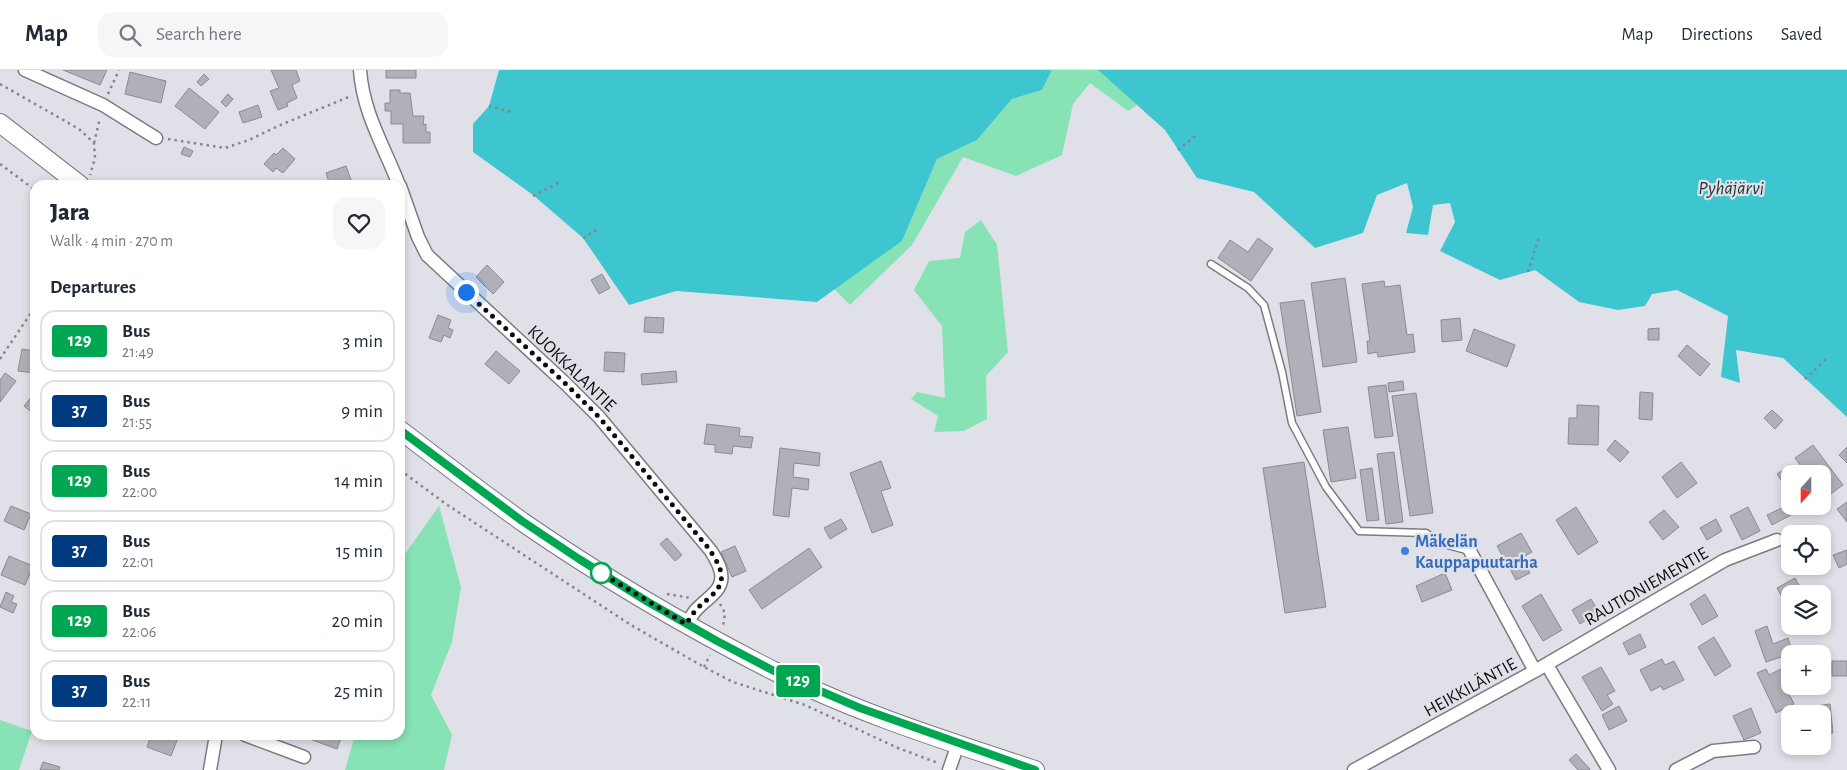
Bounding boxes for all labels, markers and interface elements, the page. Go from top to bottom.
search box [98,12,448,57]
icon: search [116,21,144,49]
text: Map [25,22,68,46]
text: Search here [156,25,242,44]
text: Map [1622,26,1653,44]
text: Directions [1681,26,1753,44]
text: Saved [1781,26,1822,44]
water label: Pyhäjärvi [1698,179,1764,198]
button: heart [333,197,385,249]
text: Jara [50,201,90,225]
text: Walk · 4 min · 270 m [50,233,173,249]
text: Departures [50,278,136,297]
your location [454,280,479,305]
text: Bus [122,322,150,341]
street label: KUOKKALANTIE [524,322,619,415]
text: 129 [68,332,91,350]
text: 3 min [342,332,383,351]
text: 21:49 [122,344,154,360]
text: Bus [122,392,150,411]
text: 37 [72,402,87,420]
text: 9 min [341,402,383,421]
text: 21:55 [122,414,152,430]
text: Bus [122,462,150,481]
north arrow [1781,465,1831,515]
map controls [1781,465,1831,755]
text: 129 [68,472,91,490]
text: 14 min [335,472,383,491]
text: 22:00 [122,484,157,500]
button: locate [1781,525,1831,575]
text: Bus [122,532,150,551]
place label: Mäkelän Kauppapuutarha [1415,533,1538,572]
text: 37 [72,542,87,560]
text: 15 min [336,542,383,561]
street label: RAUTIONIEMENTIE [1582,544,1712,629]
marker: Mäkelän Kauppapuutarha [1399,545,1411,557]
text: 22:01 [122,554,154,570]
unlabelled marker [590,562,612,584]
button: layers [1781,585,1831,635]
text: Bus [122,602,150,621]
text: 129 [68,612,91,630]
text: 20 min [332,612,383,631]
text: 22:06 [122,624,156,640]
button: + [1781,645,1831,695]
street label: HEIKKILÄNTIE [1420,653,1520,721]
line badge: 129 [769,665,827,697]
text: Bus [122,672,150,691]
text: 129 [786,672,810,690]
text: 37 [72,682,87,700]
text: 25 min [334,682,383,701]
text: 22:11 [122,694,151,710]
button: − [1781,705,1831,755]

